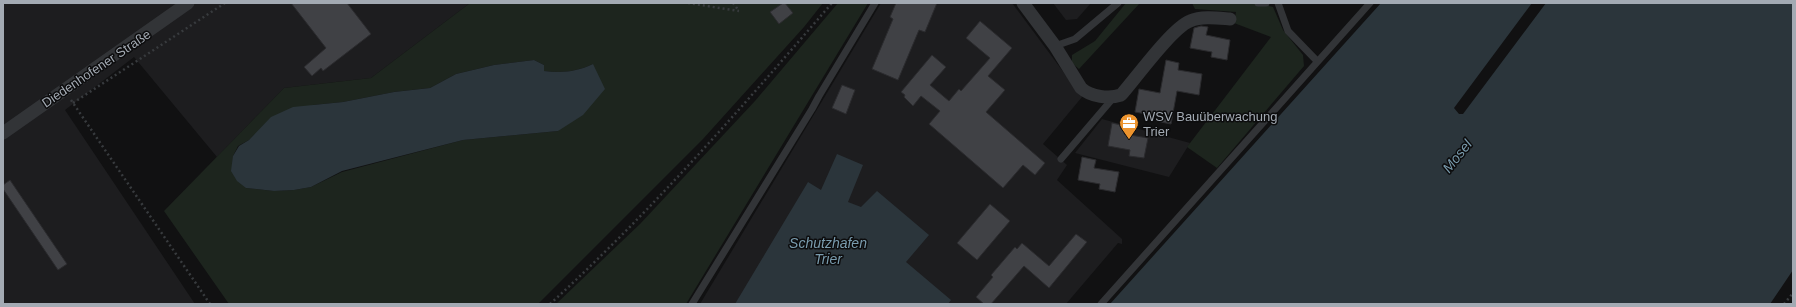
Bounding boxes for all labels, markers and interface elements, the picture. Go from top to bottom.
street label: Diedenhofener Straße [39,26,153,110]
place label: WSV Bauüberwachung Trier [1143,109,1277,139]
office icon: WSV Bauüberwachung Trier [1118,112,1140,140]
water label: Mosel [1439,136,1476,176]
water label: Schutzhafen Trier [789,235,867,267]

